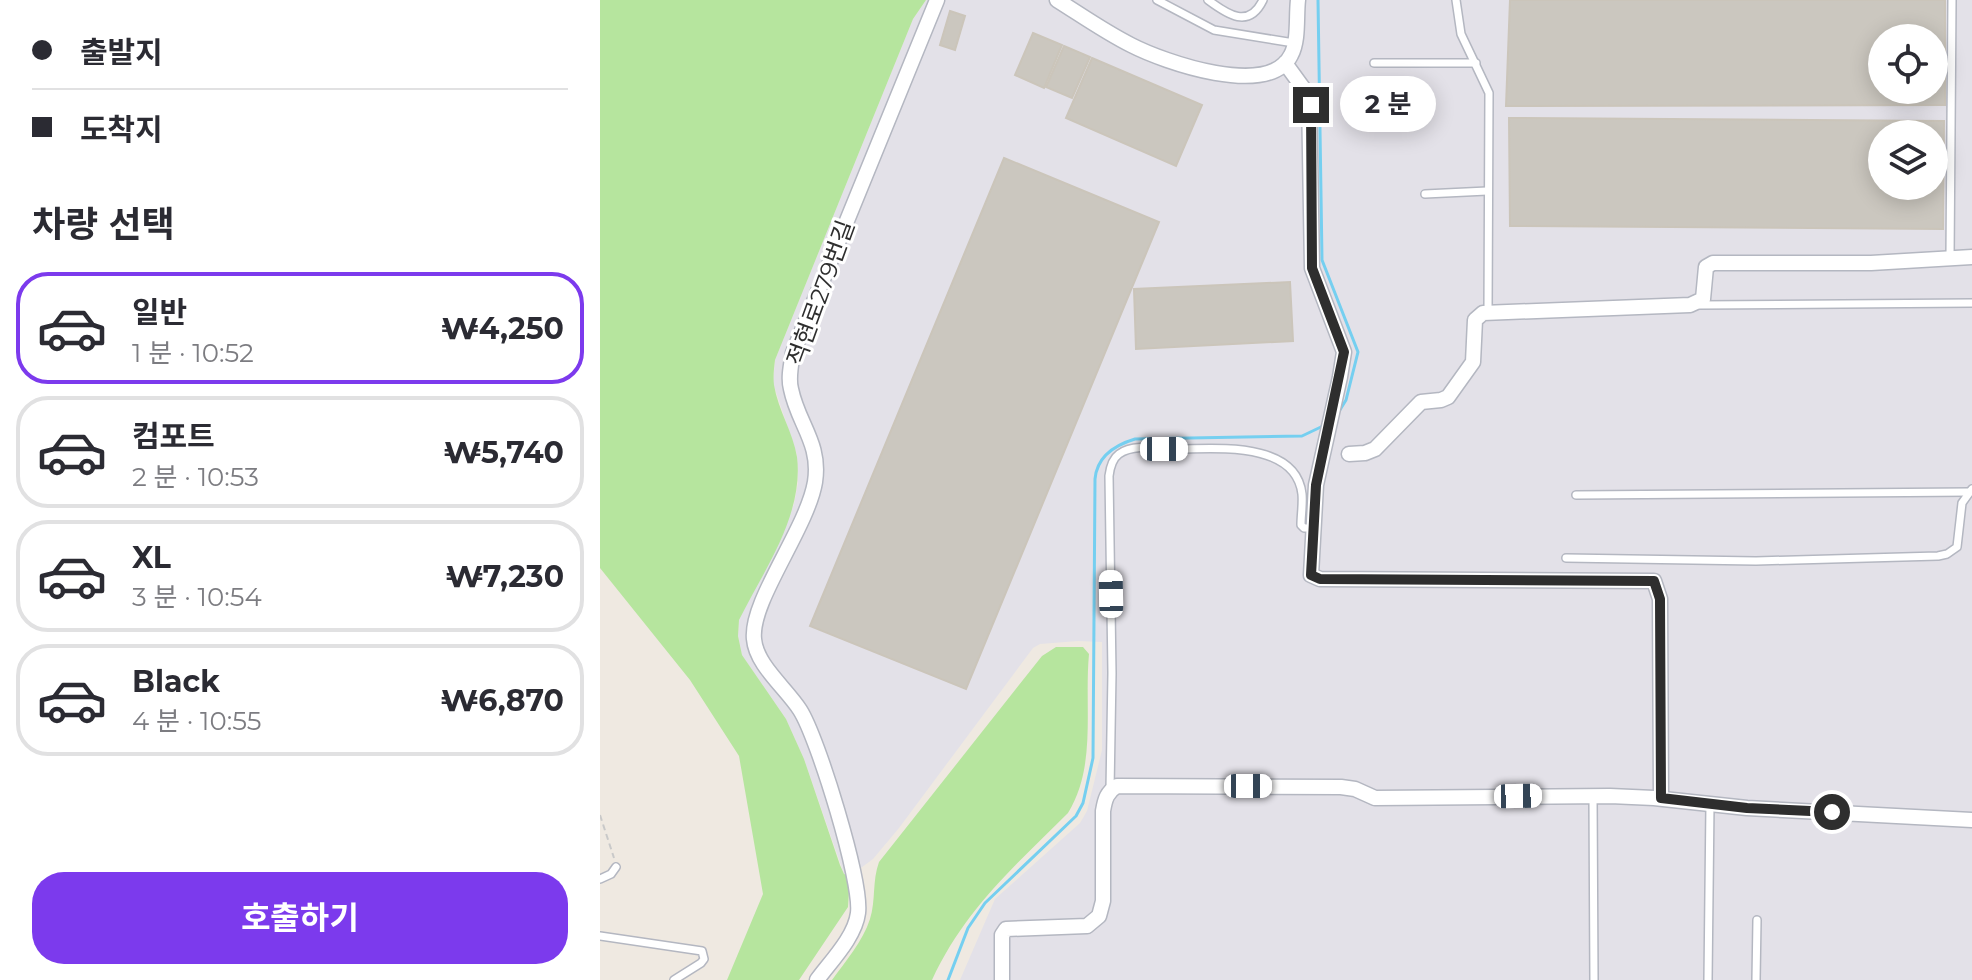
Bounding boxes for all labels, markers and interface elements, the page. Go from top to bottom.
map controls [1868,24,1948,200]
button: locate [1868,24,1948,104]
text: 출발지 [80,34,163,71]
callout: 2 분 [1339,77,1435,133]
route end [1293,87,1329,123]
text: 2 분 [1365,88,1411,120]
text: 도착지 [80,111,163,148]
button: layers [1868,120,1948,200]
text: 차량 선택 [32,202,175,246]
street label: 적현로279번길 [781,216,860,370]
icon: car [36,292,108,364]
text: 일반 [132,294,187,331]
text: ₩4,250 [441,310,564,347]
text: 1 분 · 10:52 [132,337,254,369]
icon: car [36,416,108,488]
text: 컴포트 [132,418,215,455]
text: ₩5,740 [444,434,564,471]
car [1140,437,1188,461]
text: 2 분 · 10:53 [132,461,259,493]
text: XL [132,539,171,576]
icon: car [36,540,108,612]
text: ₩7,230 [446,558,564,595]
car [1099,570,1123,618]
text: 3 분 · 10:54 [132,581,262,613]
text: Black [132,663,220,700]
icon: car [36,664,108,736]
text: ₩6,870 [441,682,564,719]
text: 4 분 · 10:55 [132,705,262,737]
car [1224,774,1272,798]
car [1494,784,1542,808]
route start [1814,794,1850,830]
button: 호출하기 [32,872,568,964]

